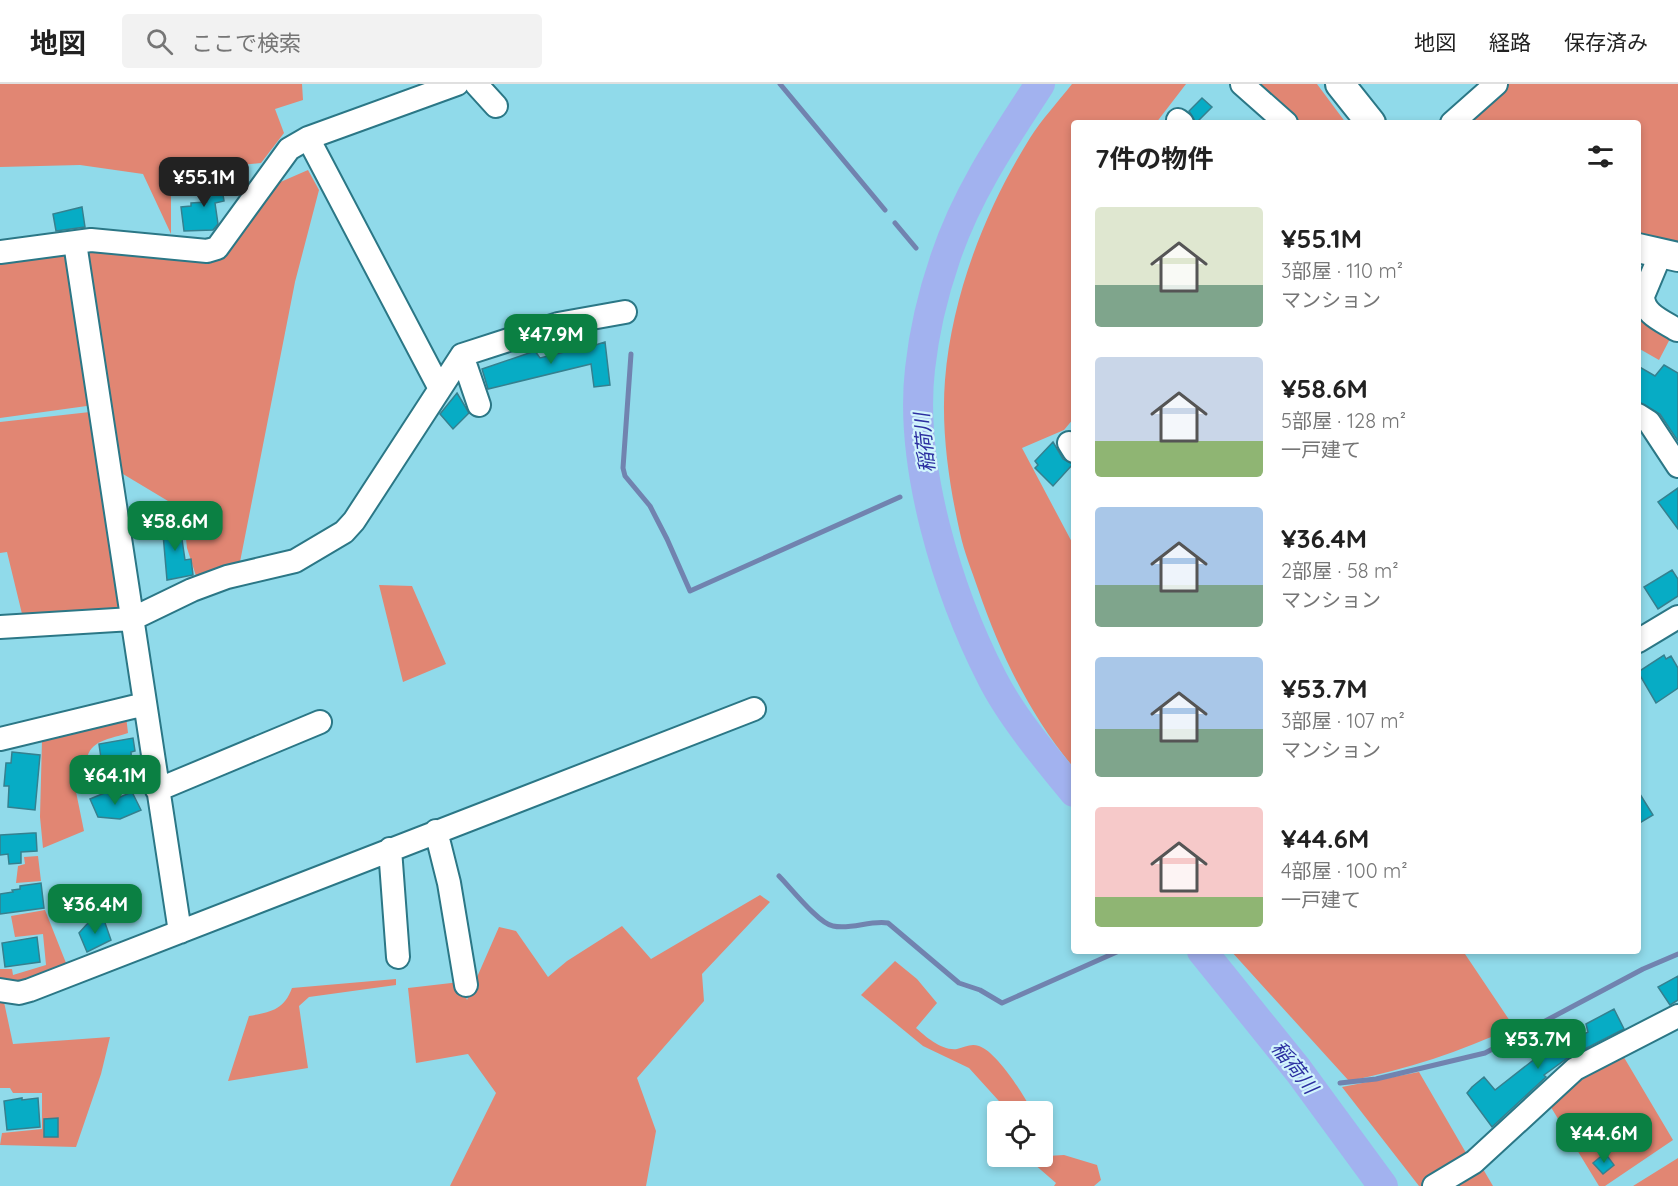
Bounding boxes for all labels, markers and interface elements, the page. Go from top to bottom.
search box [122,14,542,68]
text: 地図 [30,25,86,60]
icon: search [143,25,176,58]
text: ここで検索 [191,29,301,57]
text: 地図 [1414,29,1456,55]
text: 経路 [1489,29,1531,55]
text: 保存済み [1564,29,1648,55]
icon: filters [1584,140,1617,173]
text: 7件の物件 [1095,142,1213,175]
pin: ¥55.1M [155,157,253,208]
text: ¥55.1M [173,164,235,189]
text: ¥55.1M [1281,222,1362,255]
icon: home [1143,231,1215,303]
text: 3部屋 · 110 m² [1281,258,1403,283]
text: マンション [1281,287,1381,312]
pin: ¥47.9M [502,314,600,365]
text: ¥47.9M [518,321,584,346]
text: ¥58.6M [1281,372,1368,405]
icon: home [1143,381,1215,453]
text: 5部屋 · 128 m² [1281,408,1406,433]
water label: 稲荷川 [908,410,940,474]
text: 一戸建て [1281,437,1361,462]
pin: ¥58.6M [126,501,224,552]
text: ¥58.6M [142,508,208,533]
text: ¥36.4M [1281,522,1367,555]
icon: home [1143,531,1215,603]
text: 2部屋 · 58 m² [1281,558,1399,583]
text: マンション [1281,587,1381,612]
text: ¥53.7M [1281,672,1367,705]
icon: home [1143,681,1215,753]
text: 3部屋 · 107 m² [1281,708,1405,733]
text: マンション [1281,737,1381,762]
pin: ¥64.1M [66,755,164,806]
text: ¥64.1M [84,762,146,787]
text: ¥44.6M [1281,822,1369,855]
icon: home [1143,831,1215,903]
text: 4部屋 · 100 m² [1281,858,1408,883]
pin: ¥36.4M [46,884,144,935]
text: 一戸建て [1281,887,1361,912]
text: ¥36.4M [62,891,128,916]
pin: ¥53.7M [1489,1019,1587,1070]
text: ¥53.7M [1505,1026,1571,1051]
water label: 稲荷川 [1267,1036,1325,1100]
map controls [987,1101,1053,1167]
button: locate [987,1101,1053,1167]
pin: ¥44.6M [1555,1113,1653,1164]
text: ¥44.6M [1570,1120,1638,1145]

